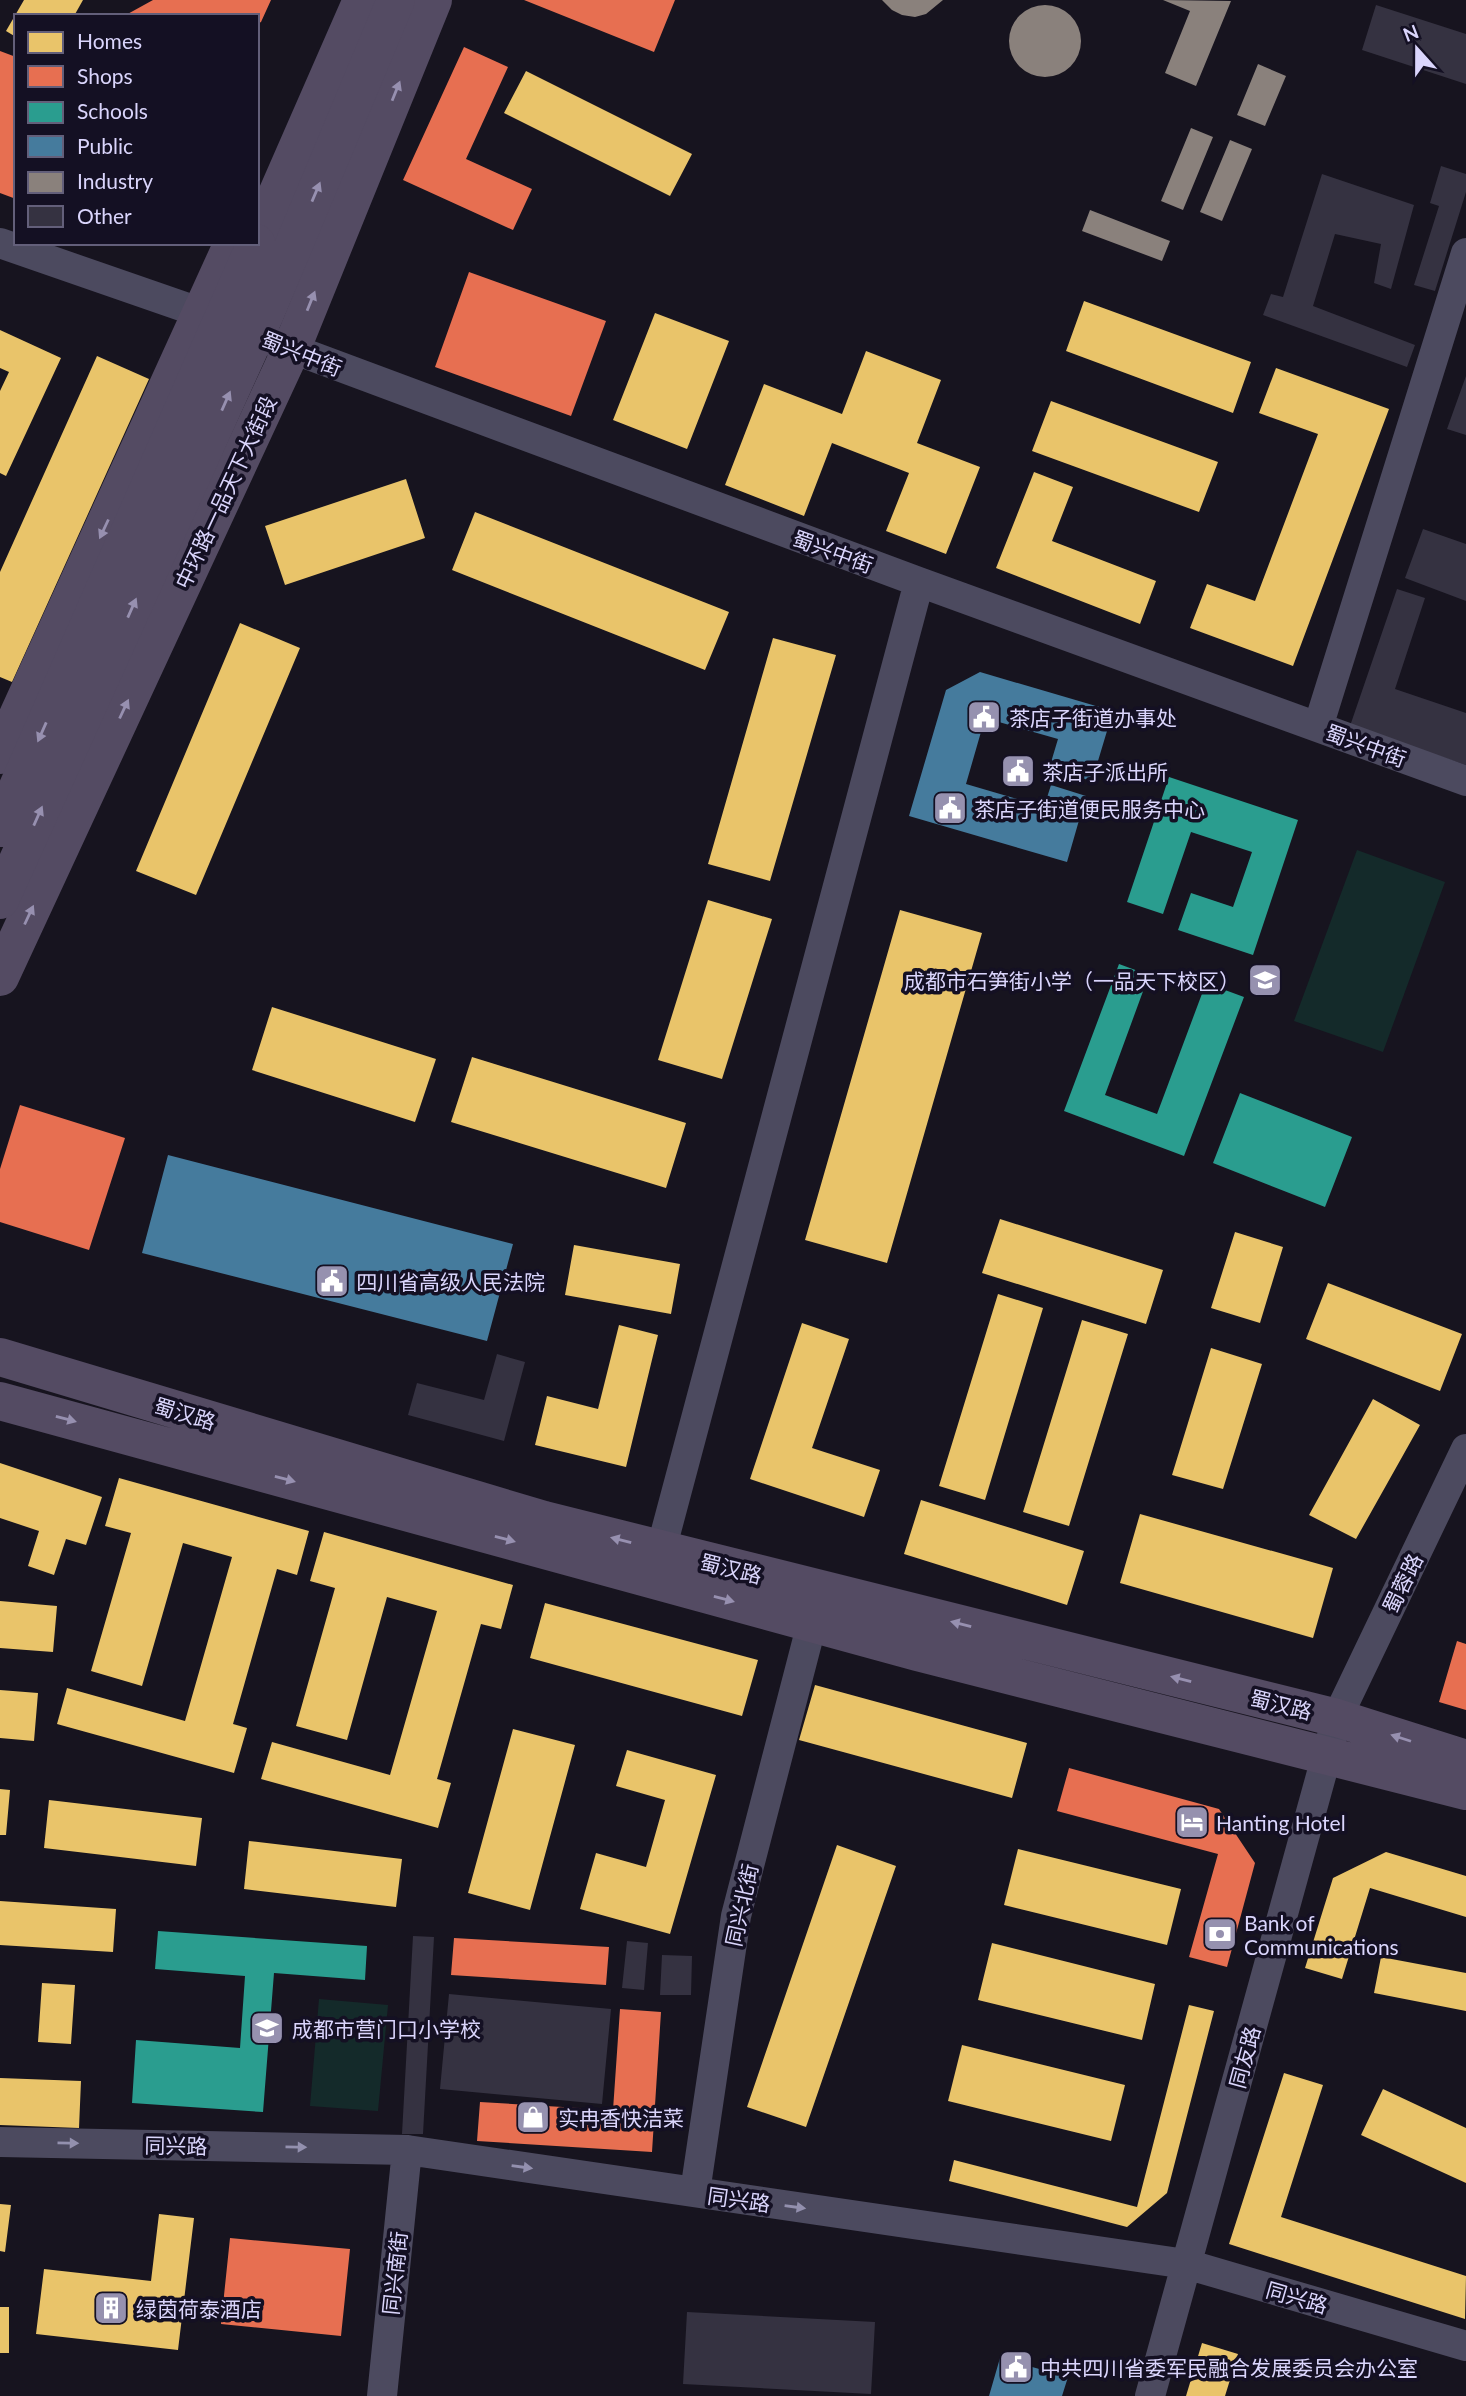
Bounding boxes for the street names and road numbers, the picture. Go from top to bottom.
street label: 蜀兴中街 [258,326,346,380]
street label: 中环路一品天下大街段 [169,392,281,592]
street label: 蜀兴中街 [789,525,877,577]
street label: 蜀兴中街 [1322,719,1410,771]
street label: 蜀汉路 [151,1392,219,1434]
street label: 蜀汉路 [697,1548,765,1588]
street label: 蜀蓉路 [1377,1549,1427,1617]
street label: 蜀汉路 [1247,1684,1315,1724]
street label: 同兴北街 [720,1861,762,1949]
street label: 同友路 [1224,2023,1264,2091]
street label: 同兴路 [144,2132,208,2158]
street label: 同兴路 [706,2182,772,2216]
street label: 同兴南街 [377,2230,411,2316]
street label: 同兴路 [1263,2276,1331,2318]

